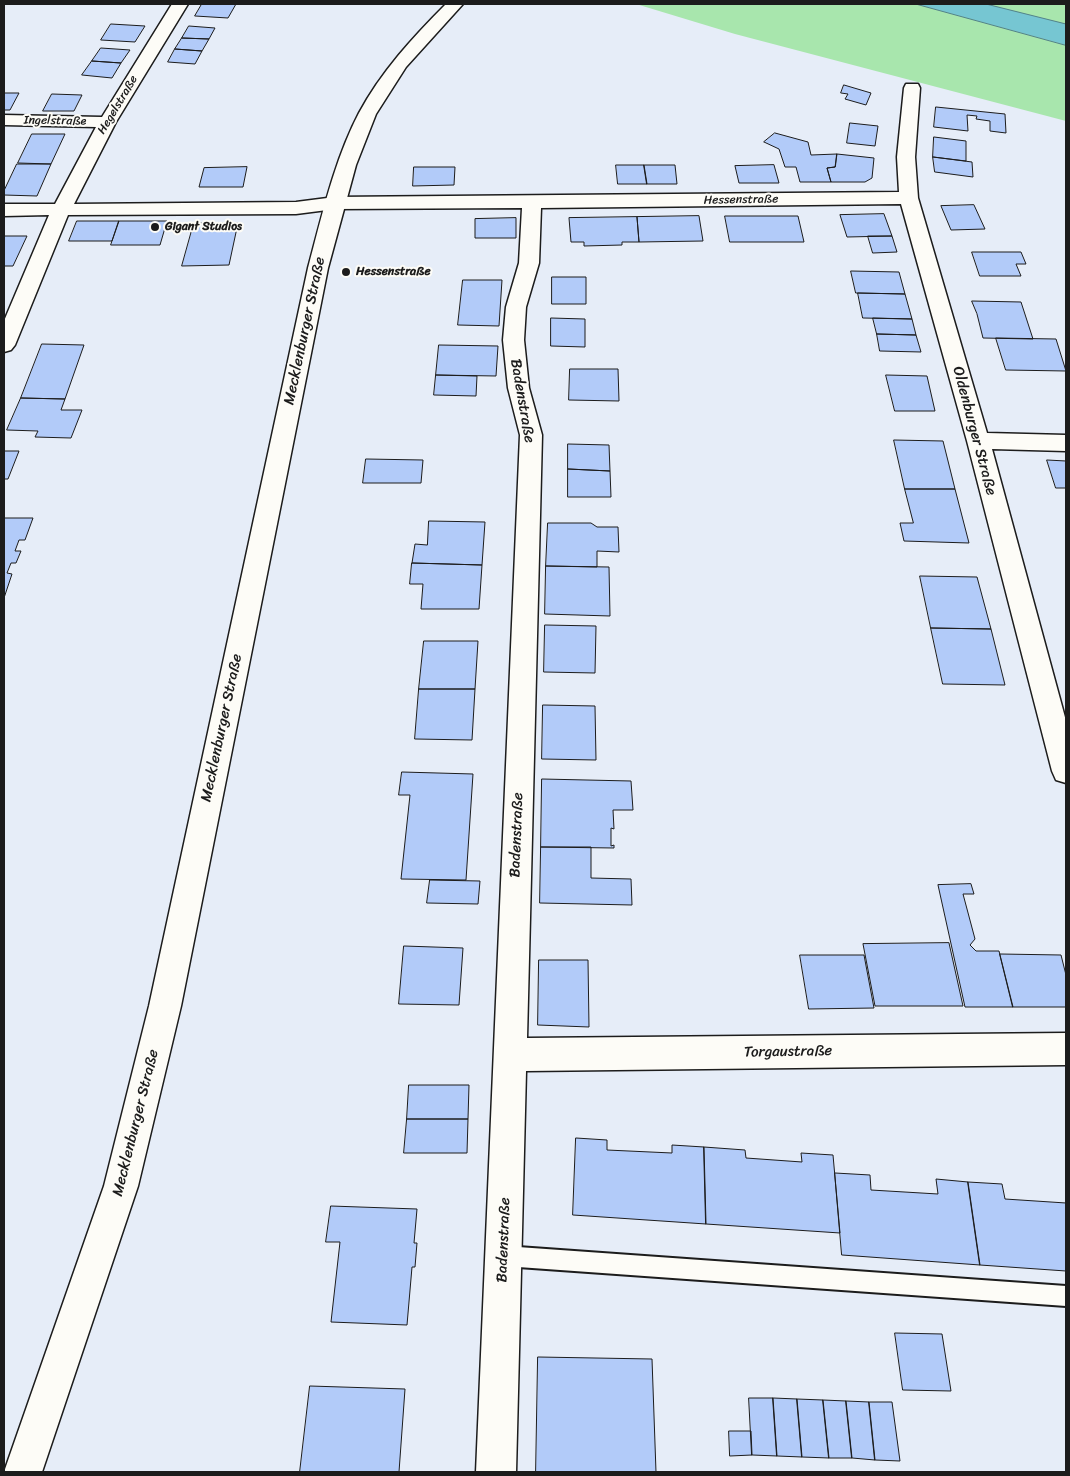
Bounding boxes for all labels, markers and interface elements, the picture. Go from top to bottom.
street label: Hegelstraße [95,73,141,137]
street label: Ingelstraße [24,113,86,129]
street label: Hessenstraße [704,192,778,208]
place label: Gigant Studios [165,220,242,234]
marker: Gigant Studios [149,221,161,233]
street label: Mecklenburger Straße [281,255,329,407]
place label: Hessenstraße [356,265,431,279]
marker: Hessenstraße [340,266,352,278]
street label: Badenstraße [506,358,538,444]
street label: Oldenburger Straße [948,365,1000,497]
street label: Mecklenburger Straße [198,652,246,804]
street label: Badenstraße [507,792,527,878]
street label: Torgaustraße [744,1042,832,1062]
street label: Mecklenburger Straße [109,1048,163,1198]
street label: Badenstraße [494,1197,514,1283]

